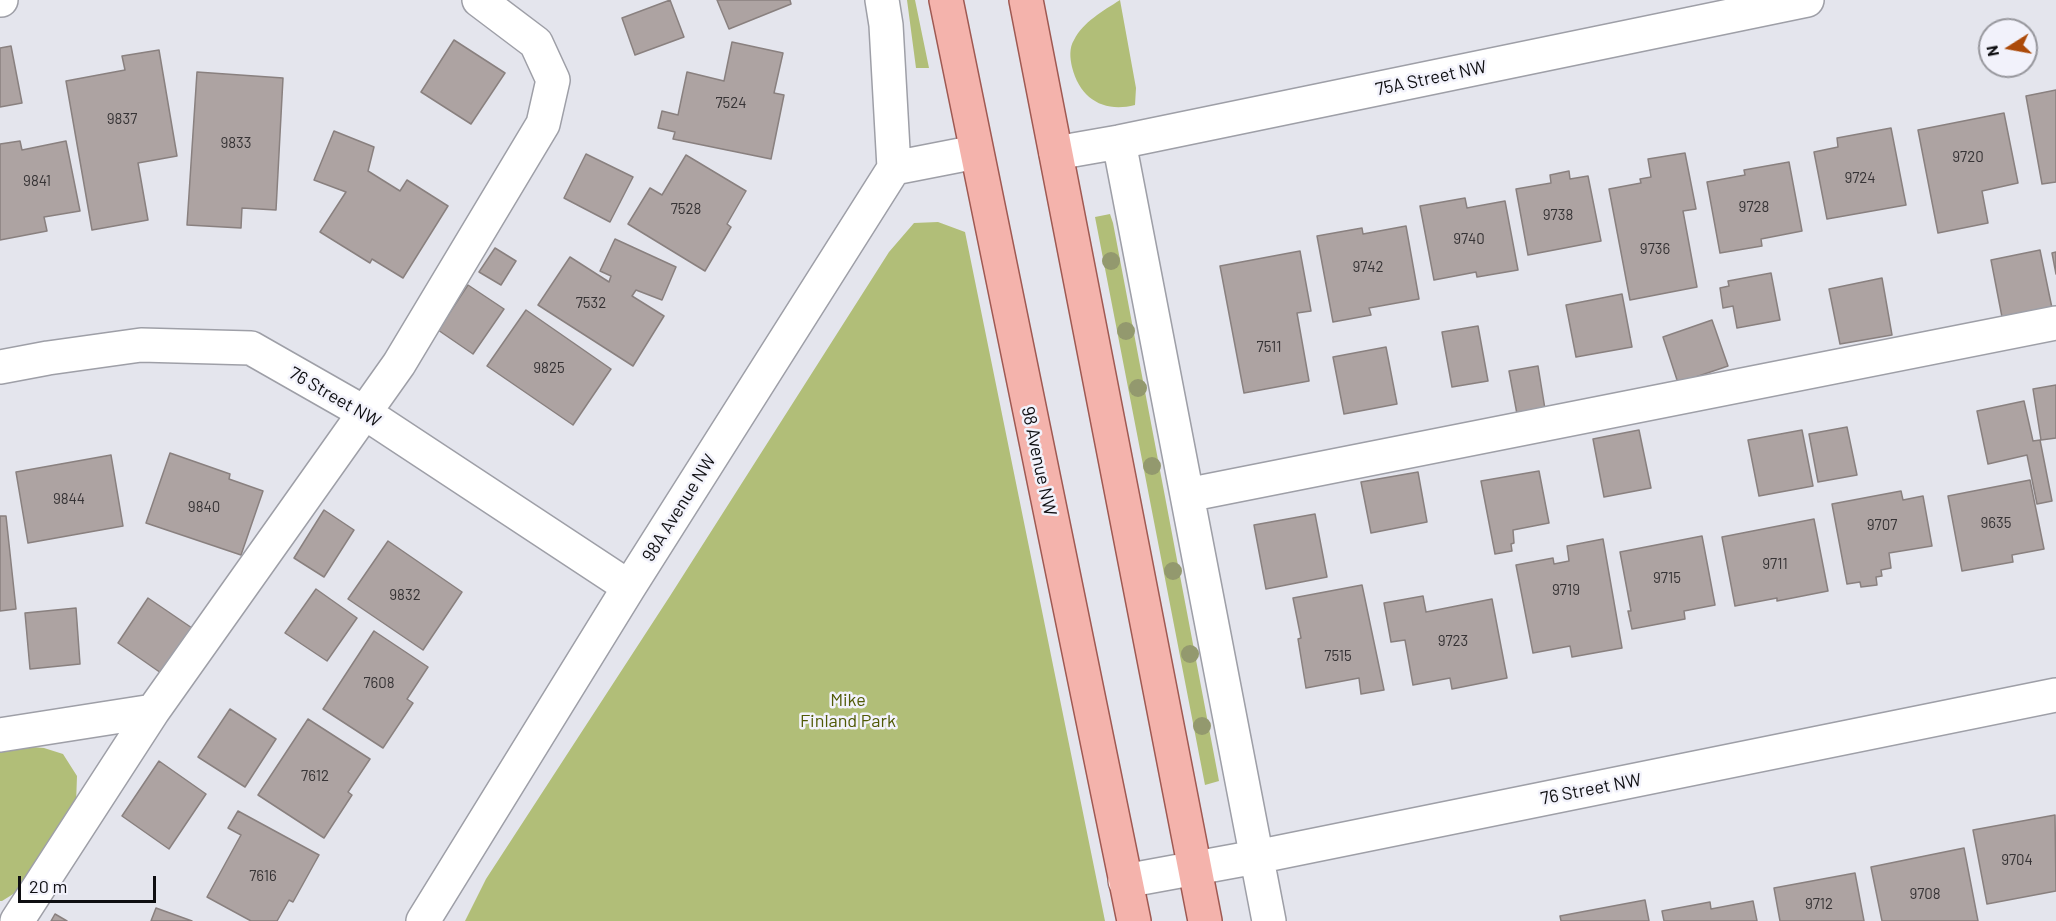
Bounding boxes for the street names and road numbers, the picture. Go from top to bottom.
street label: 75A Street NW [1373,56,1489,100]
street label: 76 Street NW [285,362,385,432]
street label: 98 Avenue NW [1017,404,1061,518]
street label: 98A Avenue NW [638,451,720,565]
street label: 76 Street NW [1539,769,1643,809]

